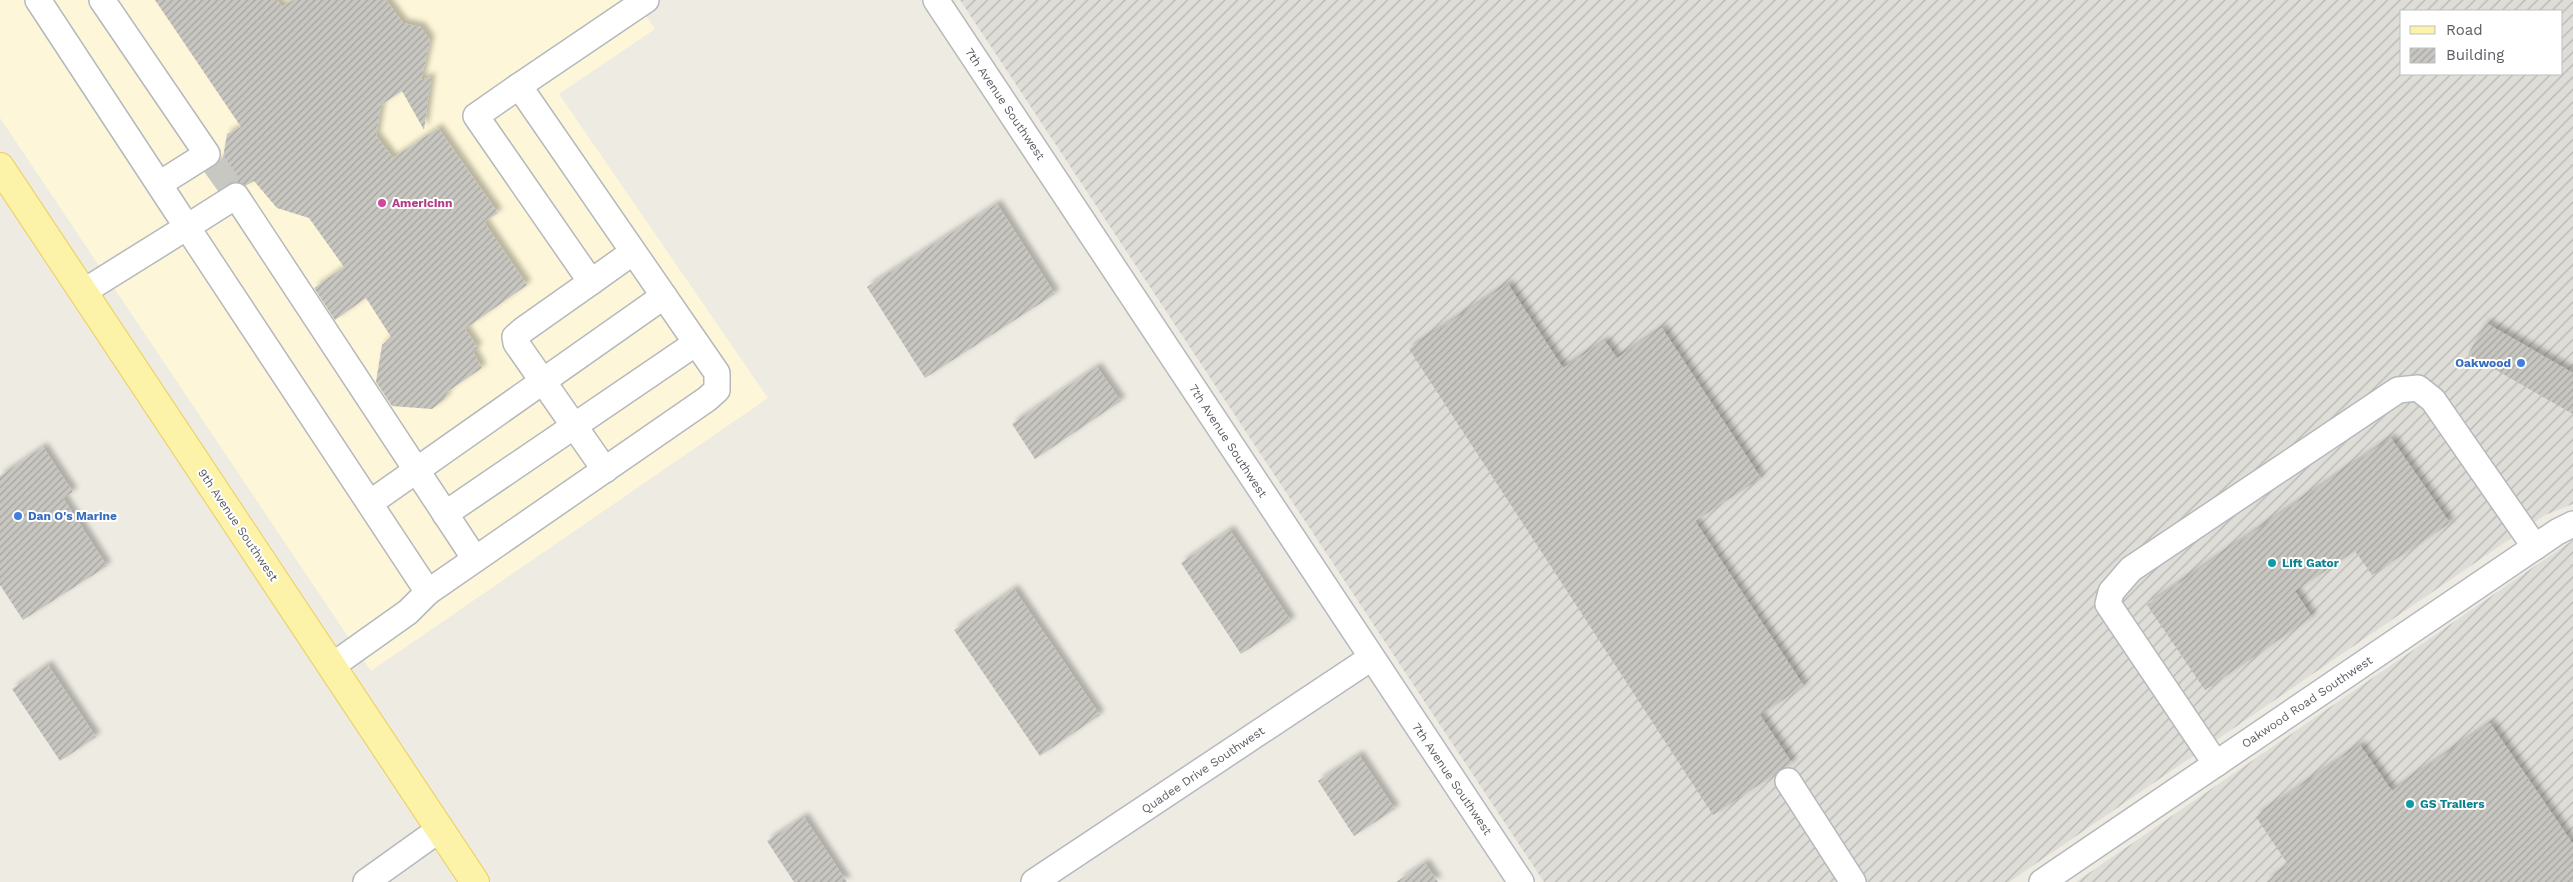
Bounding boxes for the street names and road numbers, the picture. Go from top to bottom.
street label: 7th Avenue Southwest [962,45,1048,163]
street label: 7th Avenue Southwest [1186,382,1270,500]
street label: 9th Avenue Southwest [195,466,281,584]
street label: Oakwood Road Southwest [2239,653,2375,751]
street label: 7th Avenue Southwest [1409,720,1495,838]
street label: Quadee Drive Southwest [1139,724,1267,816]

